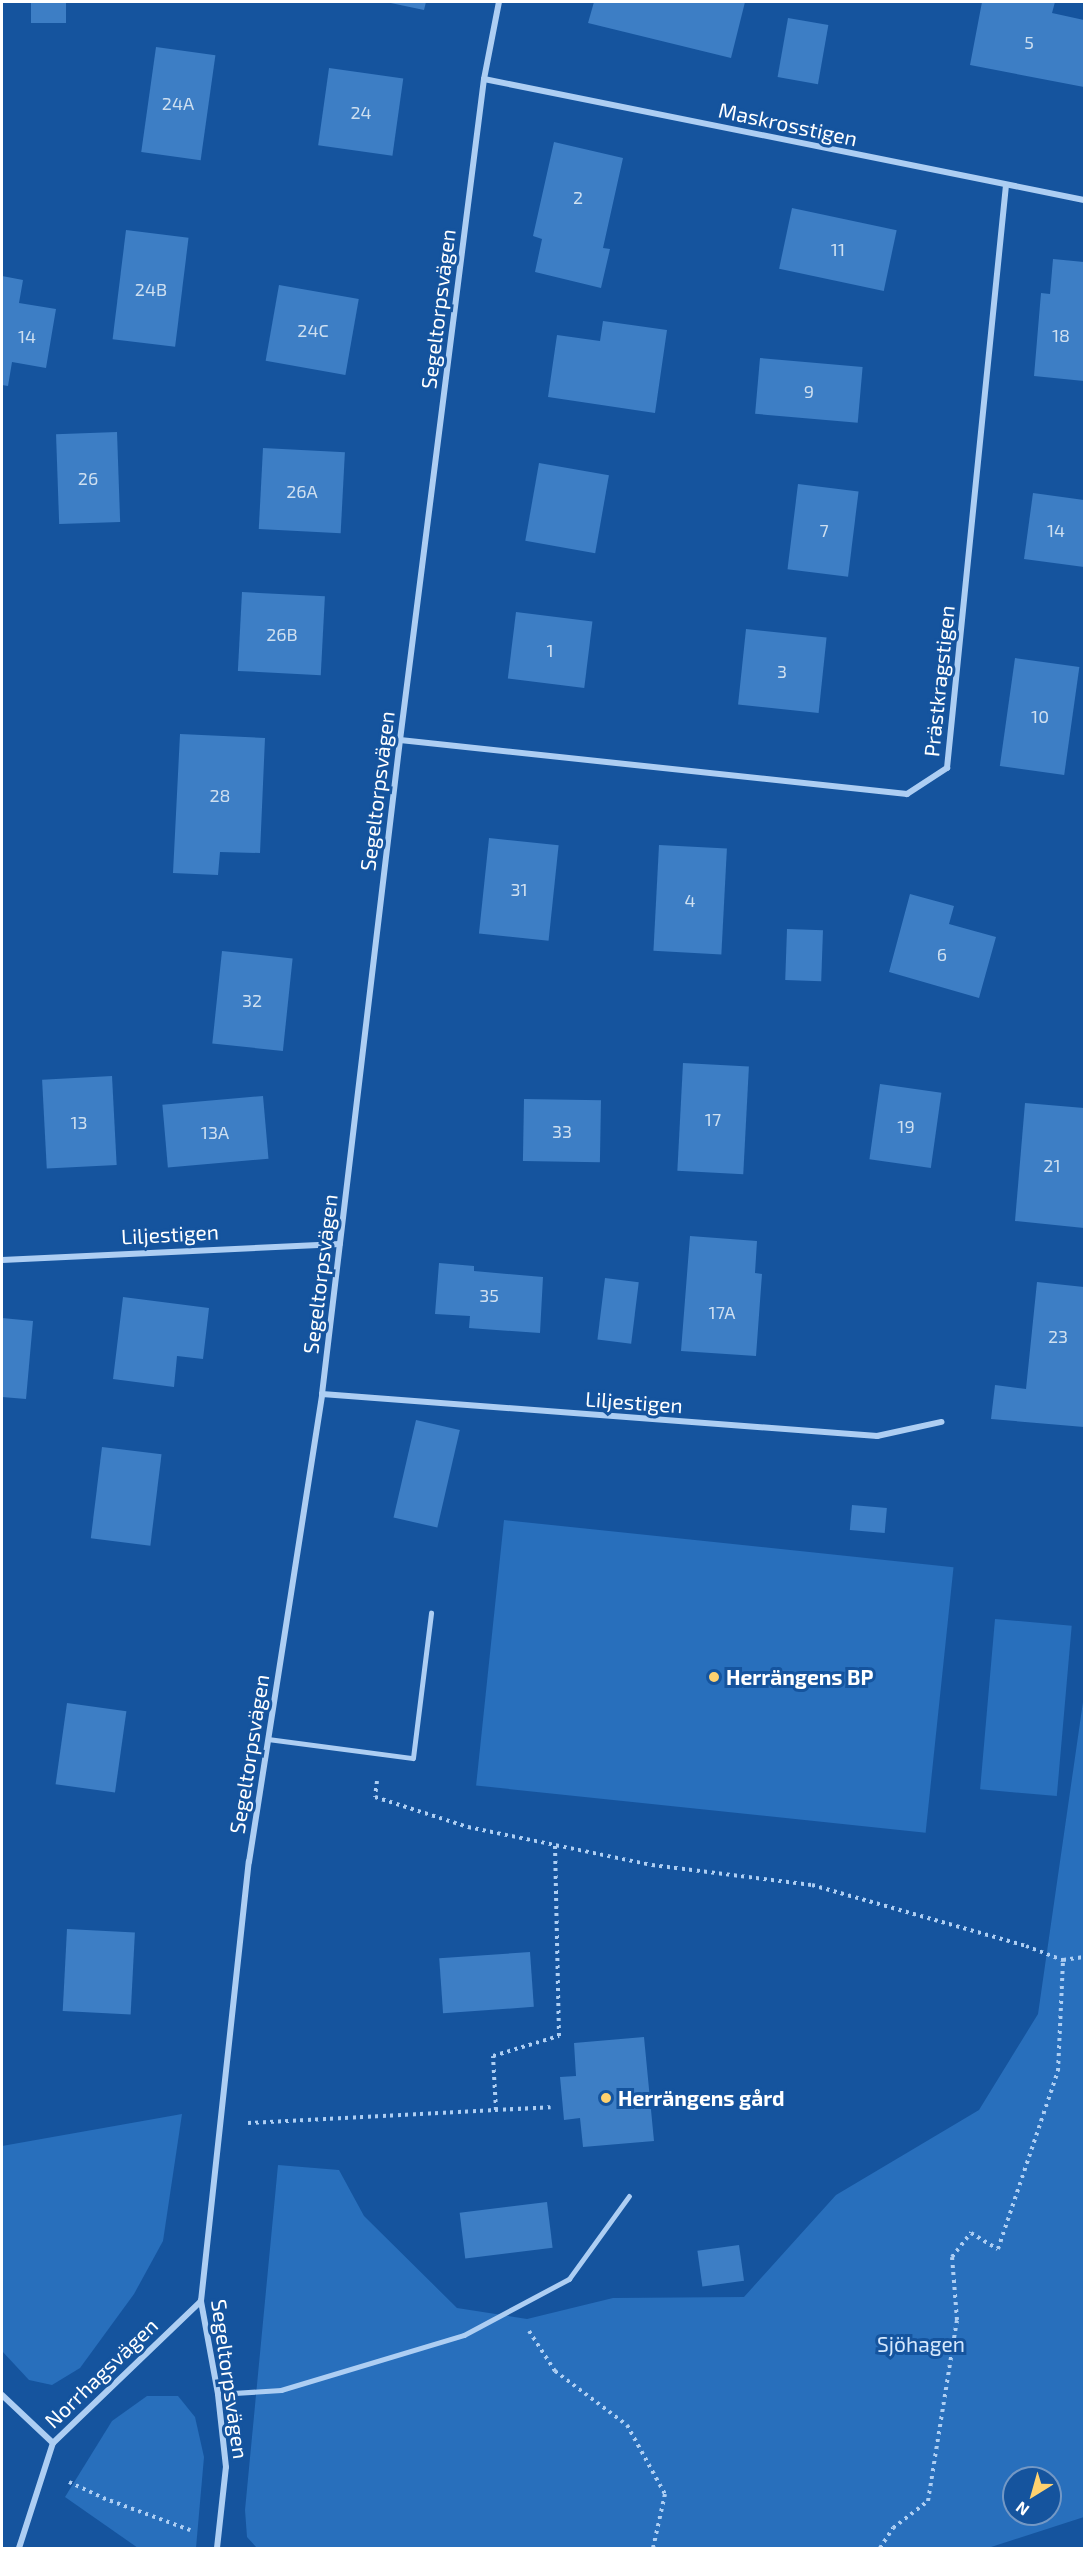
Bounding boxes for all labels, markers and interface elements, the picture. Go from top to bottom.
house number: 5 [1024,31,1034,53]
house number: 24A [162,92,194,114]
street label: Maskrosstigen [716,97,860,151]
house number: 24 [350,101,372,123]
house number: 2 [573,186,583,208]
street label: Segeltorpsvägen [416,228,460,390]
house number: 11 [831,238,845,260]
house number: 24B [135,278,167,300]
house number: 24C [297,319,329,341]
house number: 18 [1052,324,1070,346]
house number: 14 [18,325,36,347]
house number: 9 [804,380,814,402]
house number: 26 [78,467,98,489]
house number: 26A [286,480,318,502]
house number: 7 [819,519,829,541]
house number: 14 [1047,519,1065,541]
street label: Prästkragstigen [919,604,959,758]
house number: 26B [266,623,298,645]
house number: 1 [546,639,554,661]
house number: 3 [777,660,787,682]
house number: 10 [1031,705,1049,727]
street label: Segeltorpsvägen [355,710,399,872]
house number: 28 [209,784,231,806]
house number: 31 [510,878,528,900]
house number: 4 [684,889,696,911]
house number: 6 [937,943,947,965]
house number: 32 [242,989,262,1011]
house number: 17 [705,1108,721,1130]
house number: 13 [70,1111,88,1133]
house number: 19 [897,1115,915,1137]
house number: 33 [552,1120,572,1142]
house number: 13A [201,1121,229,1143]
house number: 21 [1043,1154,1061,1176]
street label: Segeltorpsvägen [298,1193,342,1355]
street label: Liljestigen [121,1219,219,1249]
house number: 35 [479,1284,499,1306]
house number: 17A [709,1301,735,1323]
house number: 23 [1048,1325,1068,1347]
street label: Liljestigen [584,1386,684,1418]
place label: Herrängens BP [726,1664,873,1690]
marker: Herrängens BP [707,1670,721,1684]
street label: Segeltorpsvägen [224,1673,274,1835]
place label: Herrängens gård [618,2085,785,2111]
marker: Herrängens gård [599,2091,613,2105]
street label: Segeltorpsvägen [206,2298,254,2460]
street label: Norrhagsvägen [39,2313,163,2433]
park label: Sjöhagen [877,2331,965,2357]
north arrow [1002,2466,1062,2526]
text: N [1012,2498,1032,2520]

